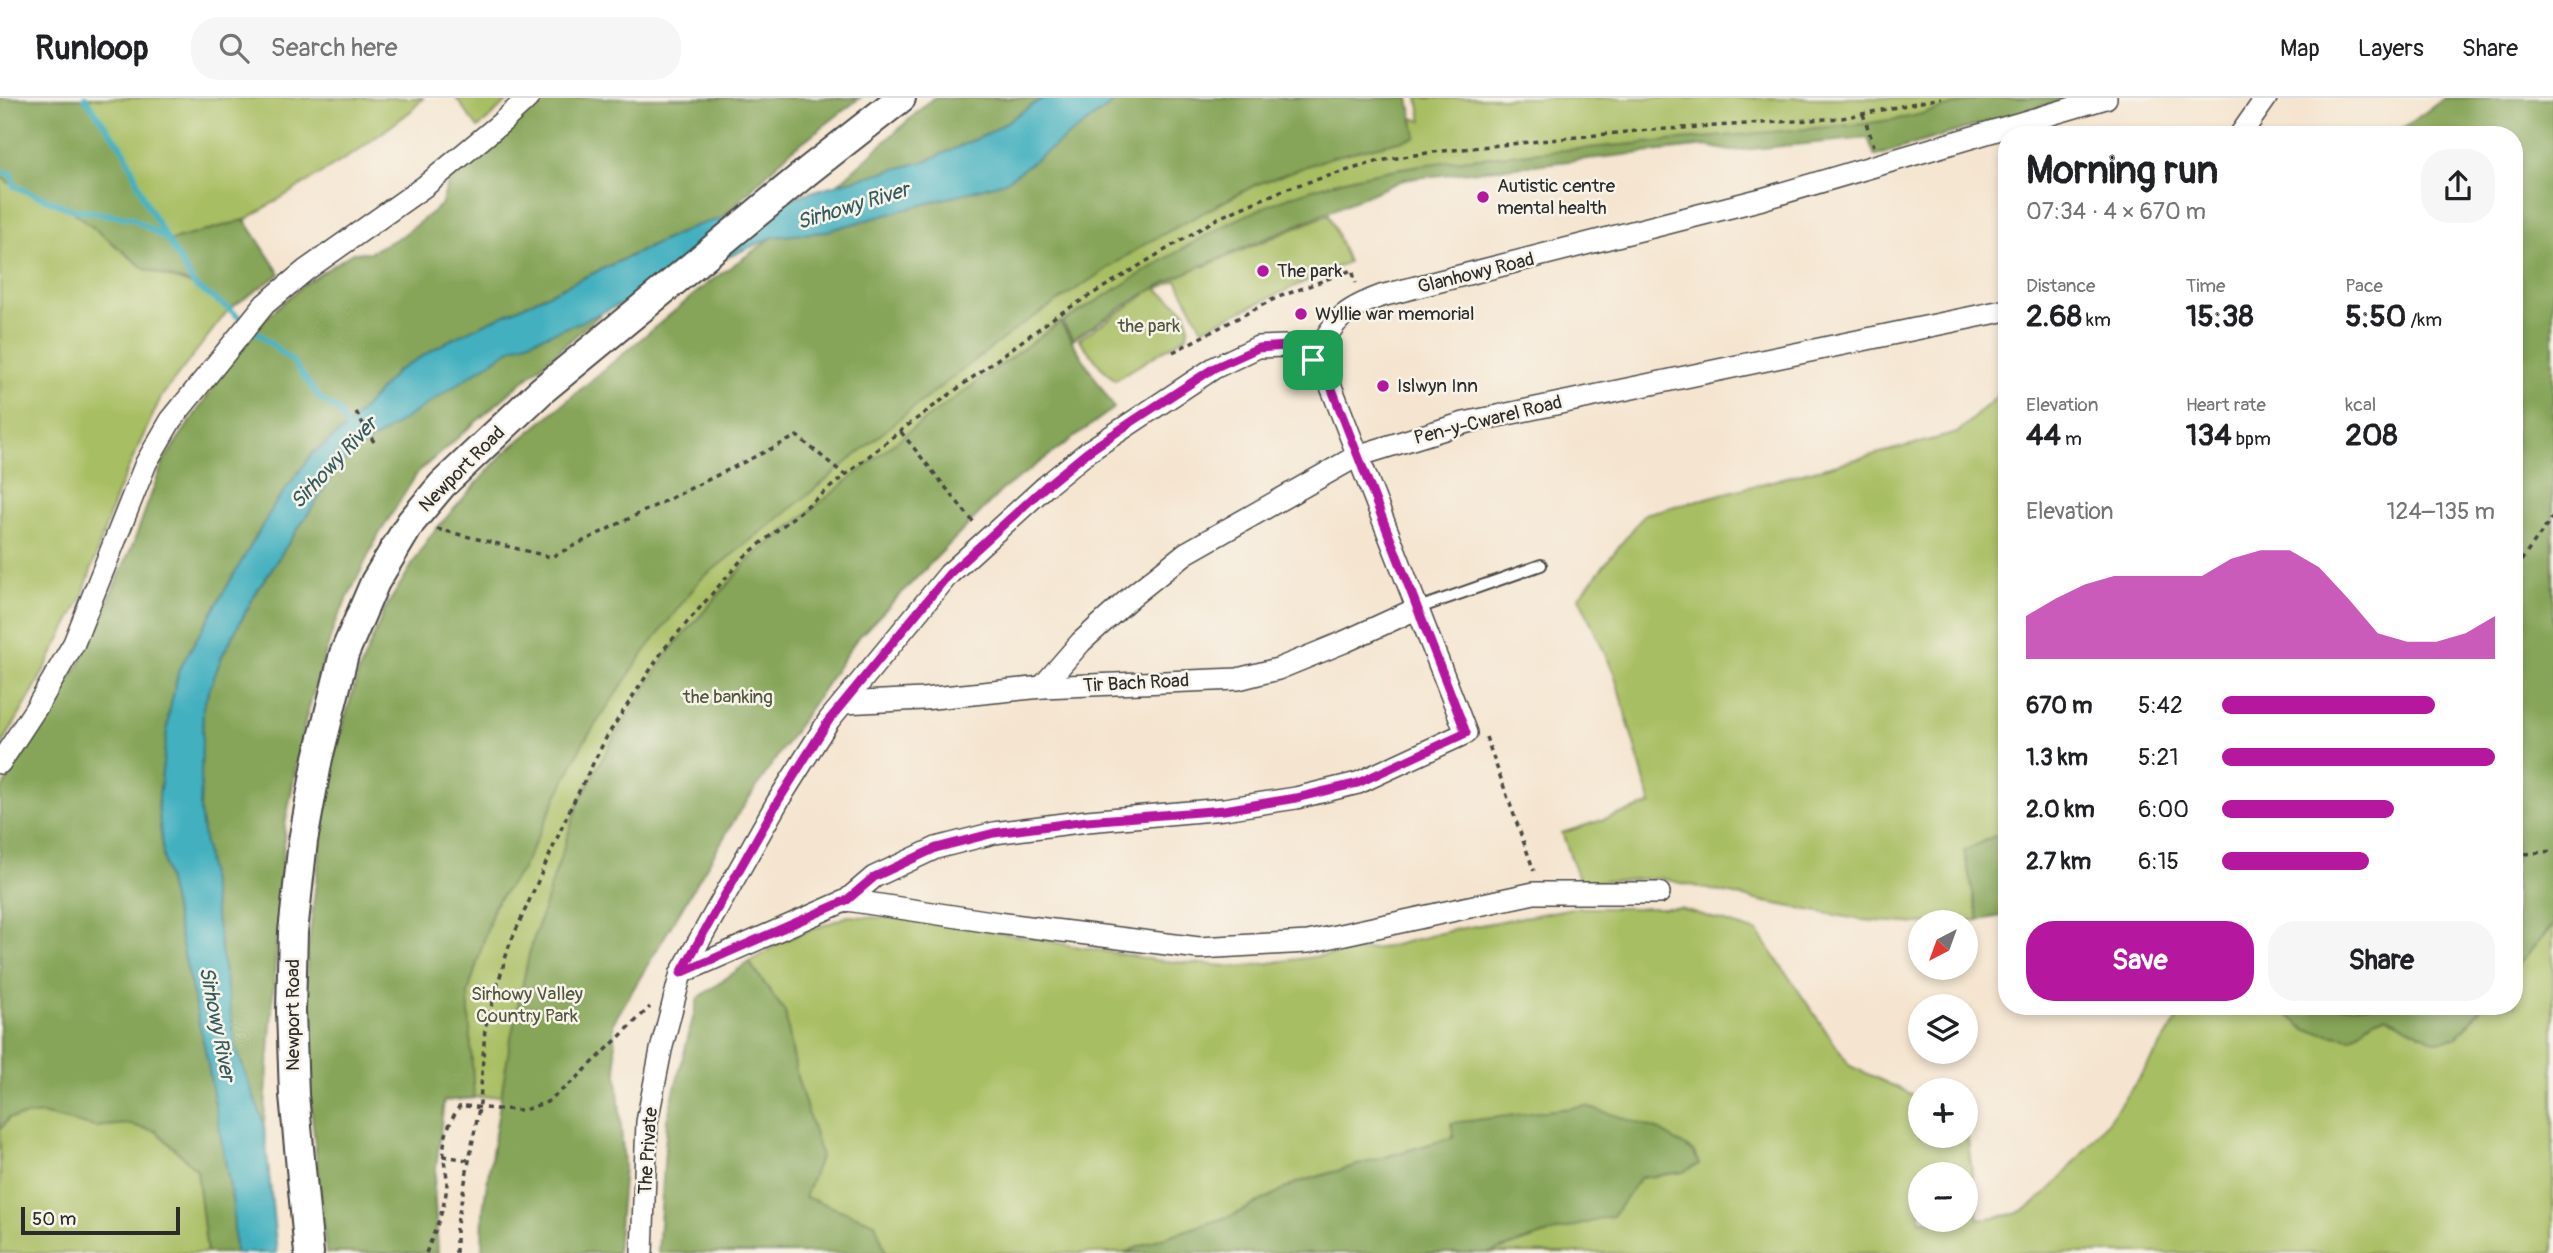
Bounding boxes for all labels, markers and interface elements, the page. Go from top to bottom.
search box [191,17,681,80]
text: Runloop [35,28,149,69]
icon: search [215,29,253,67]
text: Search here [271,32,398,64]
text: Map [2280,34,2320,63]
text: Layers [2358,34,2424,63]
text: Share [2462,34,2518,63]
text: Morning run [2026,147,2218,195]
button: share [2421,149,2495,223]
place label: Autistic centre mental health [1497,174,1616,220]
water label: Sirhowy River [794,175,915,236]
marker: Autistic centre mental health [1475,189,1491,205]
text: 07:34 · 4 × 670 m [2026,197,2206,226]
street label: Glanhowy Road [1415,247,1537,299]
place label: The park [1277,259,1343,283]
marker: The park [1255,263,1271,279]
text: Distance [2026,274,2095,298]
text: Time [2186,274,2225,298]
text: Pace [2345,274,2383,298]
text: 2.68 [2026,298,2082,335]
text: 15:38 [2186,298,2254,335]
text: 5:50 [2345,298,2406,335]
place label: Wyllie war memorial [1315,302,1474,326]
marker: Wyllie war memorial [1293,306,1309,322]
text: km [2082,308,2111,332]
text: /km [2406,308,2442,332]
park label: the park [1117,314,1180,338]
pin [1283,330,1343,390]
icon: arrive [1294,341,1332,379]
place label: Islwyn Inn [1397,374,1478,398]
marker: Islwyn Inn [1375,378,1391,394]
street label: Pen-y-Cwarel Road [1412,390,1564,450]
text: Elevation [2026,393,2098,417]
text: Heart rate [2186,393,2266,417]
text: kcal [2345,393,2376,417]
water label: Sirhowy River [285,410,385,515]
text: 44 [2026,417,2061,454]
text: 134 [2186,417,2232,454]
text: 208 [2345,417,2398,454]
street label: Newport Road [414,421,510,517]
text: m [2061,427,2082,451]
text: bpm [2232,427,2271,451]
text: Elevation [2026,497,2114,526]
text: 124–135 m [2387,497,2495,526]
street label: Tir Bach Road [1082,668,1190,698]
park label: the banking [682,685,773,709]
text: 670 m [2026,691,2092,720]
text: 5:42 [2138,691,2183,720]
text: 1.3 km [2026,743,2088,772]
text: 5:21 [2138,743,2178,772]
text: 2.0 km [2026,795,2095,824]
text: 6:00 [2138,795,2189,824]
text: 2.7 km [2026,847,2091,876]
text: 6:15 [2138,847,2179,876]
north arrow [1908,910,1978,980]
map controls [1908,910,1978,1232]
button: Save [2026,921,2254,1001]
button: Share [2268,921,2495,1001]
street label: Newport Road [281,959,305,1071]
water label: Sirhowy River [193,965,242,1086]
park label: Sirhowy Valley Country Park [471,982,583,1028]
button: layers [1908,994,1978,1064]
button: + [1908,1078,1978,1148]
street label: The Private [633,1106,663,1196]
button: − [1908,1162,1978,1232]
scale bar [21,1204,180,1236]
text: 50 m [32,1207,76,1231]

